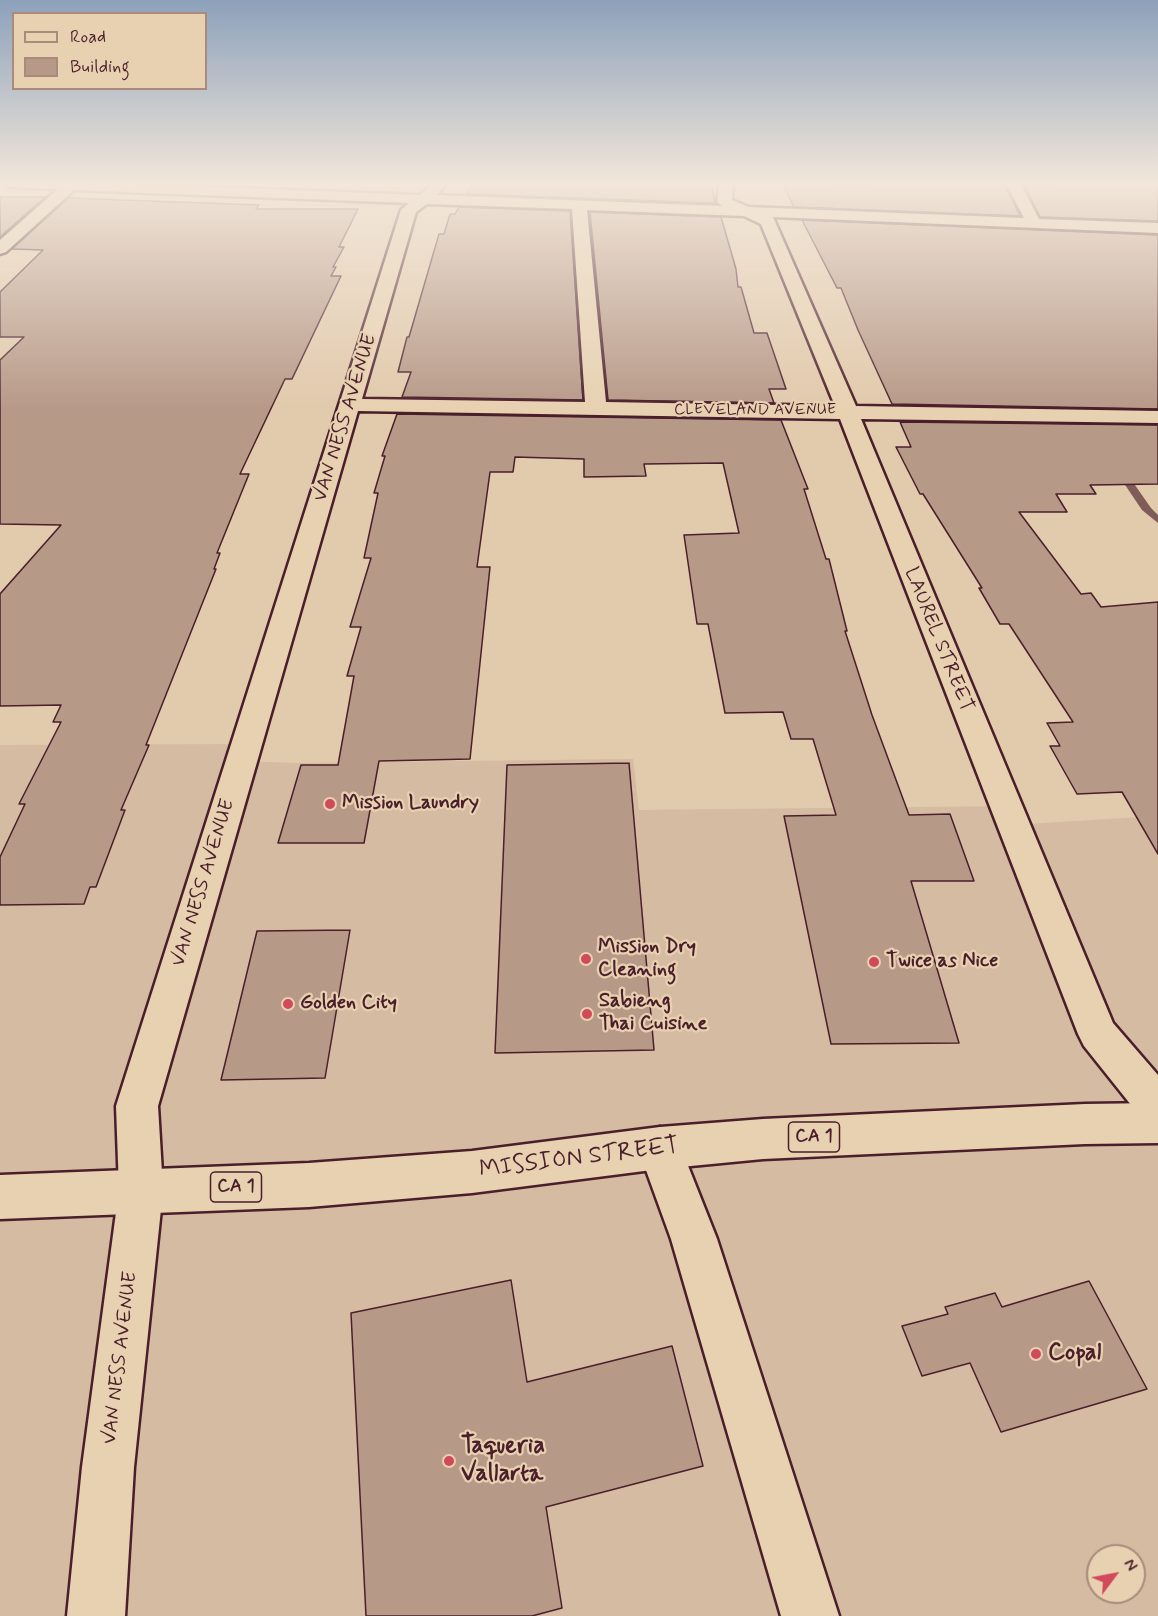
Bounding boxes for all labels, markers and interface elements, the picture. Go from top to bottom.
legend [12,12,207,90]
text: Road [70,25,106,49]
text: Building [70,55,130,79]
street label: VAN NESS AVENUE [309,331,383,505]
street label: CLEVELAND AVENUE [674,401,836,421]
street label: LAUREL STREET [898,564,978,716]
place label: Mission Laundry [342,792,479,816]
street label: VAN NESS AVENUE [167,796,241,970]
marker: Mission Laundry [323,797,337,811]
place label: Mission Dry Cleaning [598,936,696,983]
place label: Twice as Nice [886,950,998,974]
marker: Mission Dry Cleaning [579,952,593,966]
marker: Twice as Nice [867,955,881,969]
place label: Sabieng Thai Cuisine [599,990,707,1037]
place label: Golden City [300,992,397,1016]
marker: Golden City [281,997,295,1011]
marker: Sabieng Thai Cuisine [580,1007,594,1021]
road number: CA 1 [788,1122,840,1152]
street label: MISSION STREET [478,1132,680,1186]
road number: CA 1 [210,1172,262,1202]
street label: VAN NESS AVENUE [98,1270,144,1446]
place label: Copal [1048,1340,1101,1368]
marker: Copal [1029,1347,1043,1361]
place label: Taqueria Vallarta [461,1433,545,1489]
marker: Taqueria Vallarta [442,1454,456,1468]
north arrow [1086,1544,1146,1604]
text: N [1118,1555,1142,1575]

